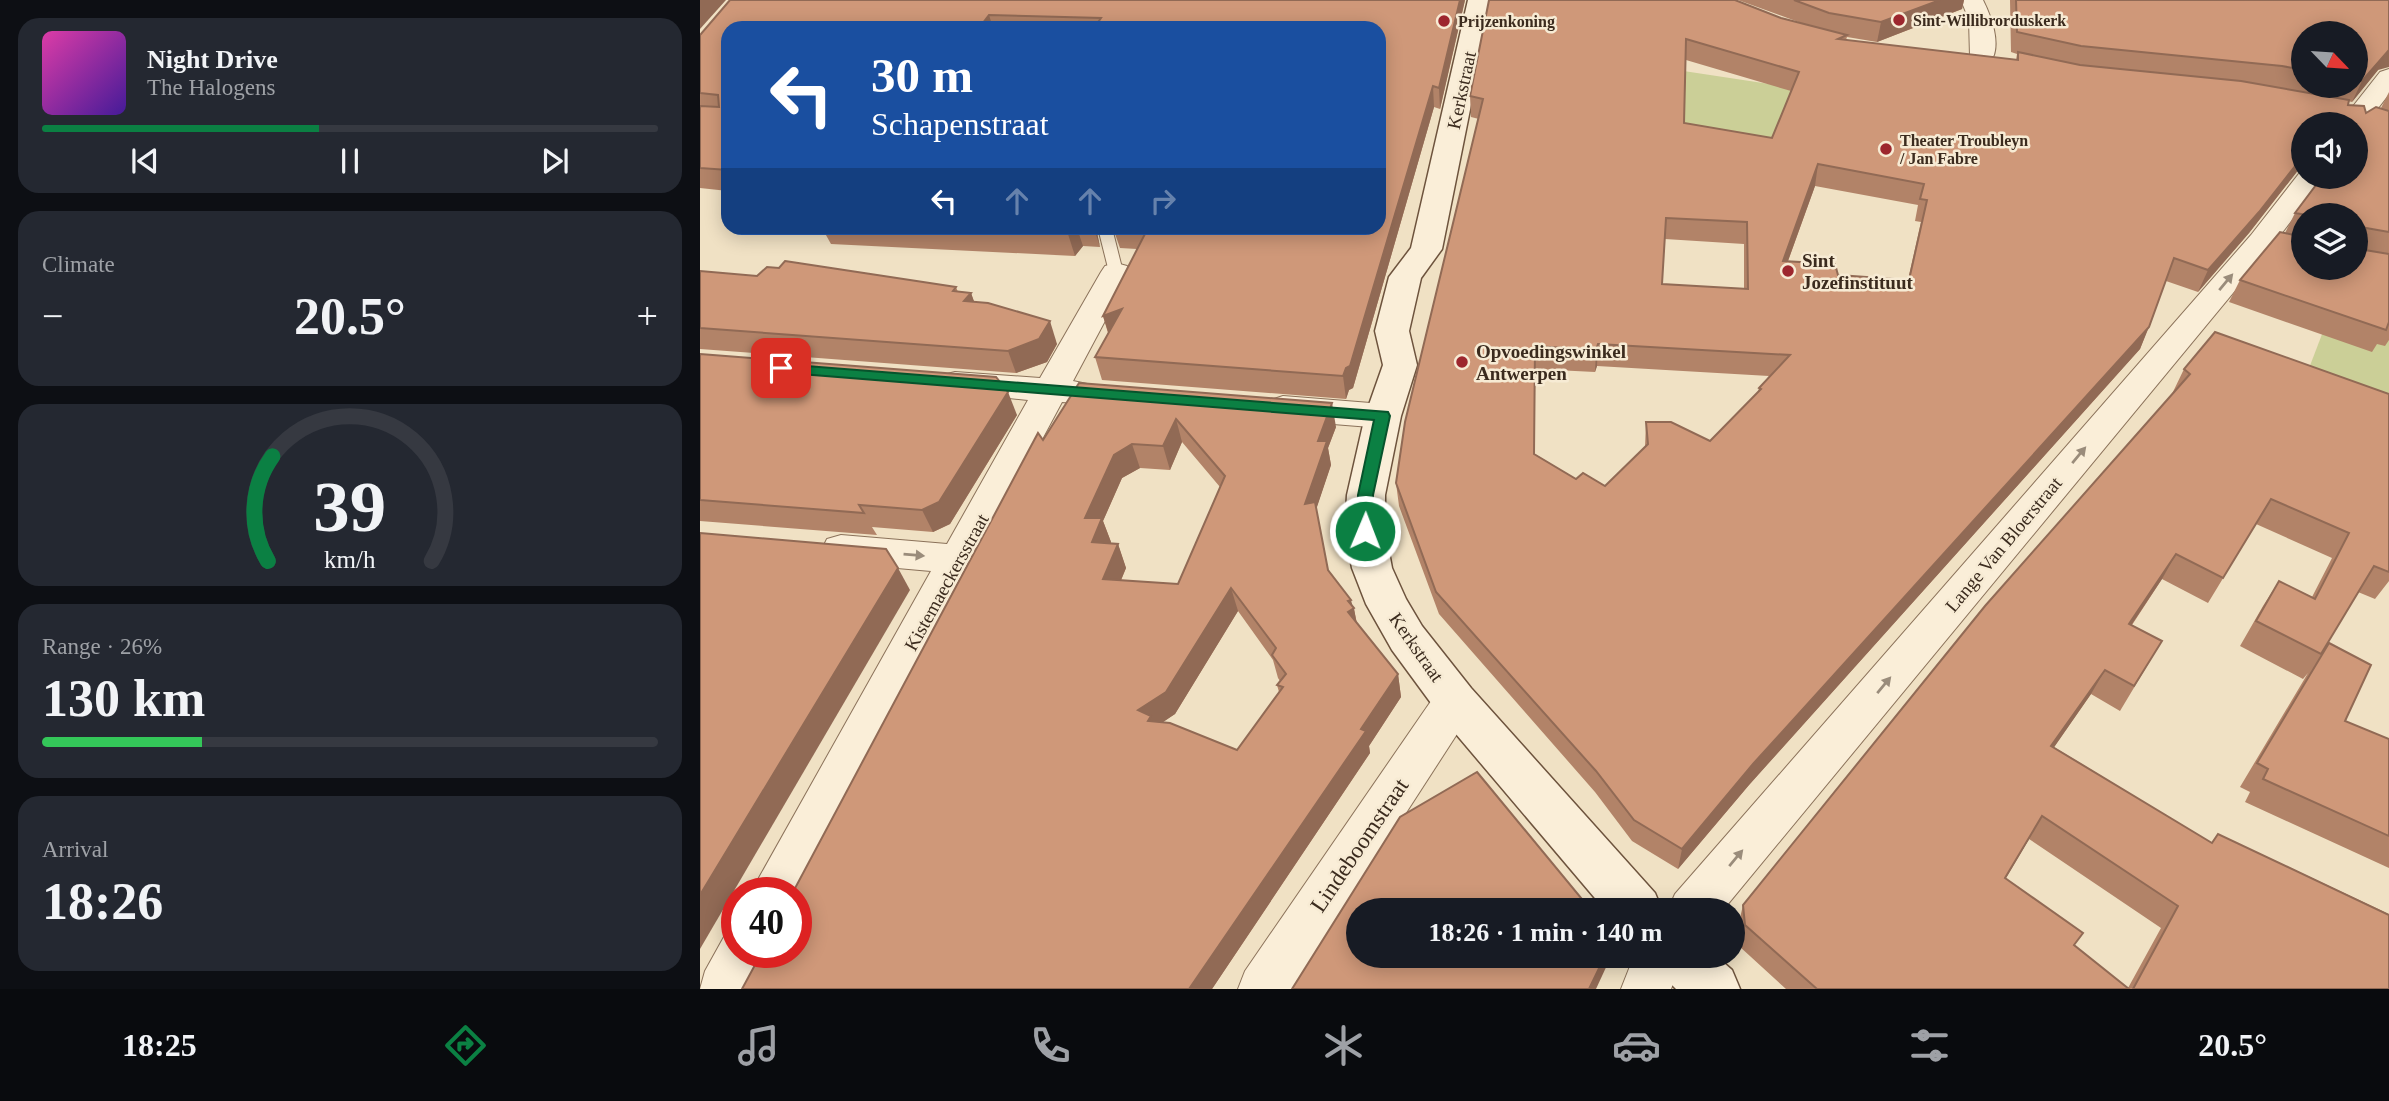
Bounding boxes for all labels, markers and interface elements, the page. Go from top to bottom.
marker: Sint-Willibrorduskerk [1891,12,1907,28]
place label: Sint-Willibrorduskerk [1913,12,2066,29]
marker: Prijzenkoning [1436,13,1452,29]
place label: Prijzenkoning [1458,13,1555,31]
north arrow [2291,21,2368,98]
map controls [2291,21,2368,280]
text: Night Drive [147,45,278,74]
text: 30 m [871,48,973,103]
icon: left [756,49,847,140]
street label: Kerkstraat [1443,49,1480,131]
text: The Halogens [147,75,275,100]
text: Schapenstraat [871,106,1049,142]
button: sound [2291,112,2368,189]
place label: Theater Troubleyn / Jan Fabre [1899,132,2028,167]
marker: Theater Troubleyn / Jan Fabre [1878,141,1894,157]
icon: previous [126,142,164,180]
icon: pause [331,142,369,180]
icon: next [536,142,574,180]
icon: left [925,182,963,220]
icon: ahead [998,182,1036,220]
icon: ahead [1071,182,1109,220]
icon: right [1144,182,1182,220]
button: layers [2291,203,2368,280]
place label: Sint Jozefinstituut [1802,250,1914,293]
text: Climate [42,252,115,277]
marker: Sint Jozefinstituut [1780,263,1796,279]
one-way arrow [2218,273,2234,291]
text: 20.5° [294,288,406,345]
text: − [42,295,63,337]
text: + [637,295,658,337]
pin [751,338,811,398]
place label: Opvoedingswinkel Antwerpen [1476,341,1626,384]
icon: arrive [762,349,800,387]
marker: Opvoedingswinkel Antwerpen [1454,354,1470,370]
one-way arrow [2071,447,2086,464]
text: 39 [314,466,386,547]
street label: Lange Van Bloerstraat [1941,472,2066,616]
position arrow [1328,494,1402,568]
street label: Kistemaeckersstraat [900,510,993,654]
text: km/h [324,545,376,572]
one-way arrow [904,550,926,561]
street label: Kerkstraat [1385,609,1448,686]
text: Range · 26% [42,634,162,659]
text: 130 km [42,670,205,727]
one-way arrow [1876,676,1891,693]
street label: Lindeboomstraat [1305,773,1414,917]
text: Arrival [42,837,108,862]
one-way arrow [1728,849,1744,867]
text: 18:26 [42,873,163,930]
speed limit sign: 40 [721,877,812,968]
text: 18:26 · 1 min · 140 m [1429,918,1663,947]
icon: directions [441,1021,490,1070]
icon: music [734,1021,783,1070]
icon: phone [1026,1021,1075,1070]
icon: climate [1319,1021,1368,1070]
icon: car [1612,1021,1661,1070]
icon: filters [1905,1021,1954,1070]
text: 18:25 [122,1027,197,1063]
text: 20.5° [2198,1027,2267,1063]

